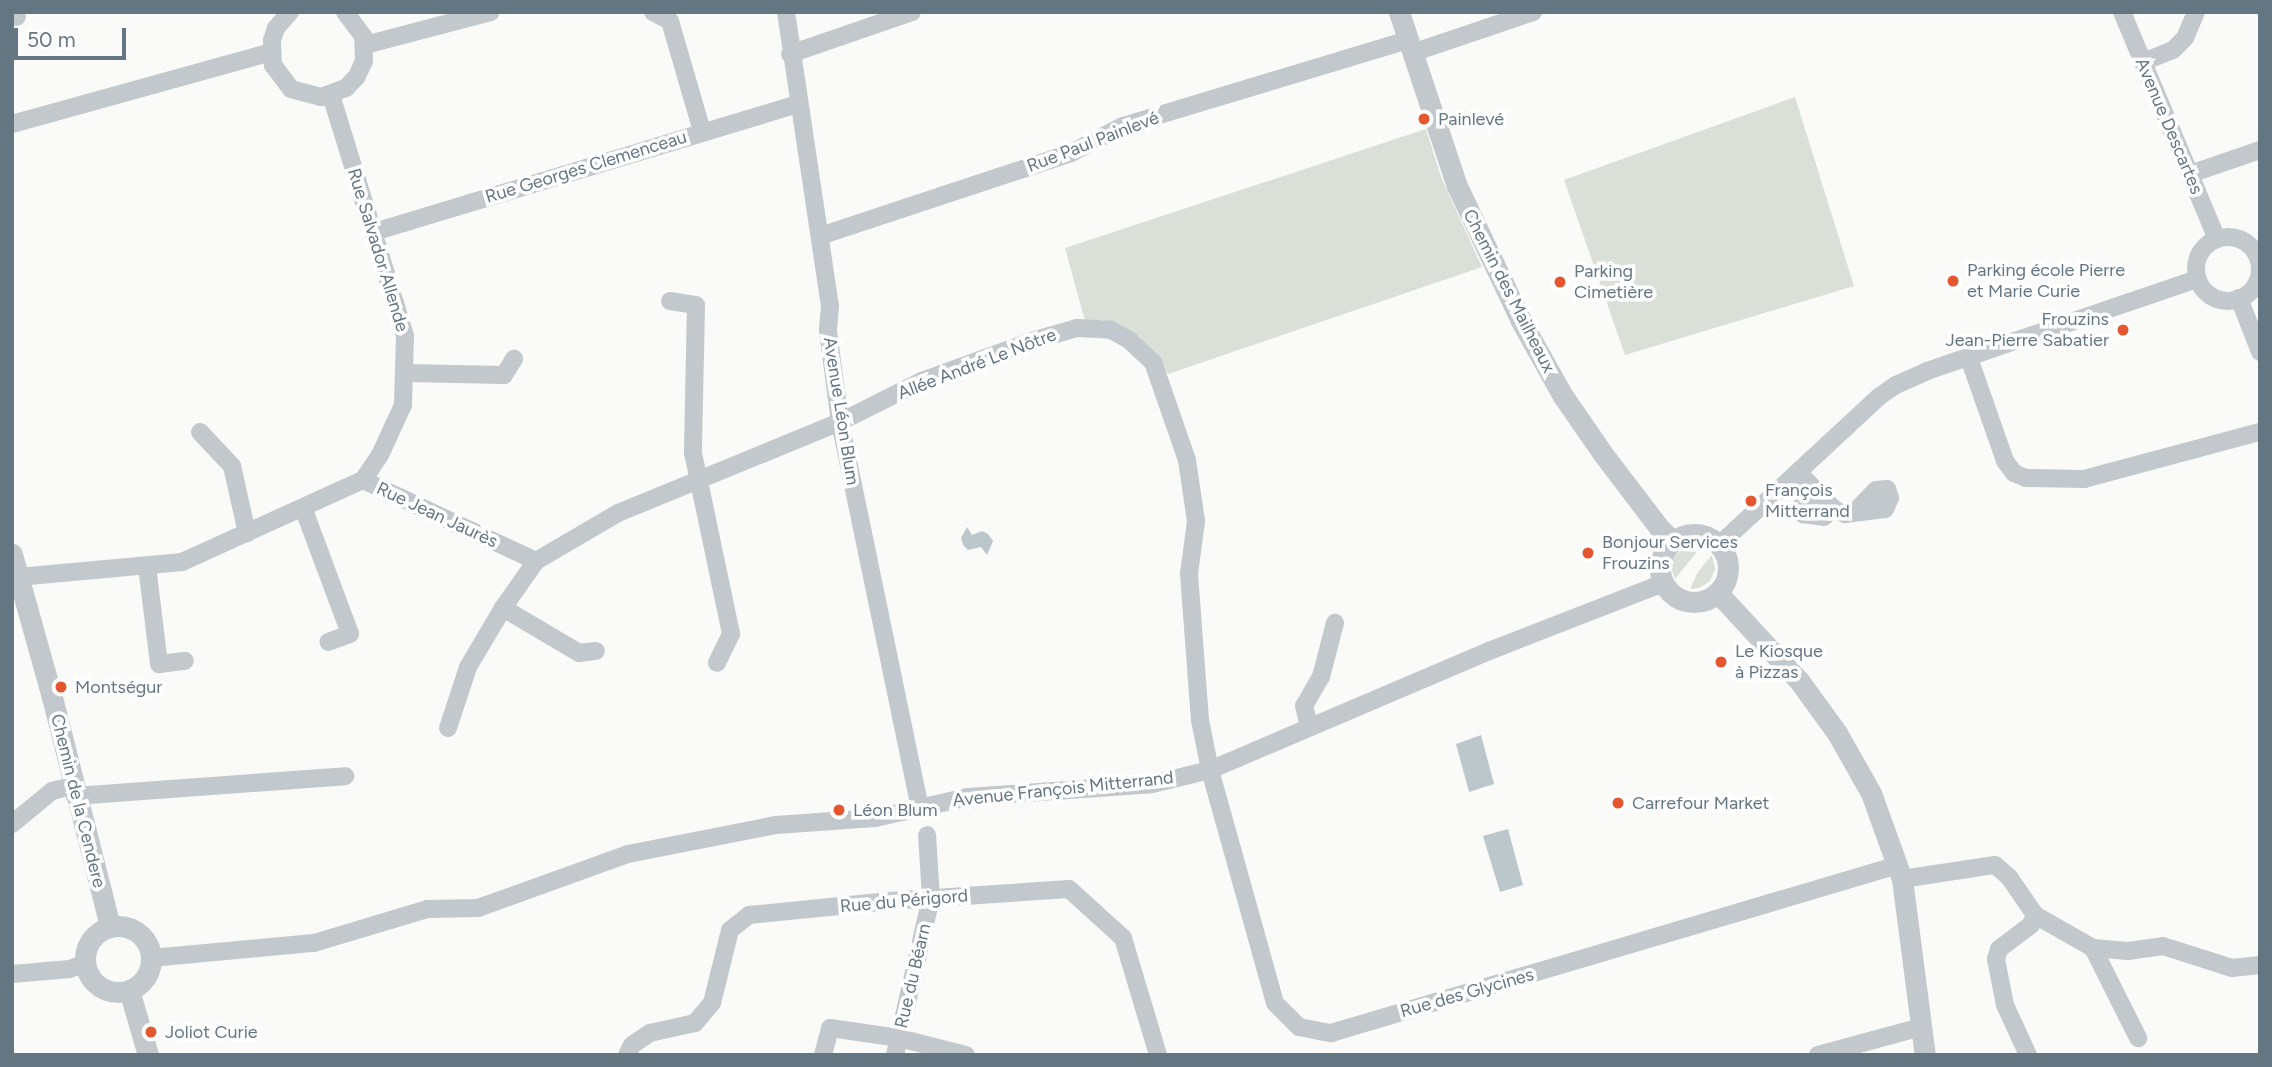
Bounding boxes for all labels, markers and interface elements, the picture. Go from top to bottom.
scale bar [18,14,130,58]
text: 50 m [27,27,76,52]
street label: Avenue Descartes [2131,55,2207,197]
street label: Rue Paul Painlevé [1024,107,1162,177]
place label: Painlevé [1438,108,1504,130]
marker: Painlevé [1416,111,1432,127]
street label: Rue Georges Clemenceau [483,126,689,208]
street label: Rue Salvador Allende [343,166,413,334]
street label: Chemin des Mailheaux [1458,206,1560,376]
place label: Parking école Pierre et Marie Curie [1967,260,2125,302]
place label: Parking Cimetière [1574,261,1653,304]
marker: Parking école Pierre et Marie Curie [1945,273,1961,289]
marker: Parking Cimetière [1552,274,1568,290]
place label: Frouzins Jean-Pierre Sabatier [1945,309,2109,352]
marker: Frouzins Jean-Pierre Sabatier [2115,322,2131,338]
street label: Allée André Le Nôtre [895,324,1059,404]
street label: Avenue Léon Blum [819,335,863,487]
street label: Rue Jean Jaurès [373,477,501,553]
place label: François Mitterrand [1765,480,1850,522]
marker: François Mitterrand [1743,493,1759,509]
place label: Bonjour Services Frouzins [1602,532,1738,574]
marker: Bonjour Services Frouzins [1580,545,1596,561]
place label: Le Kiosque à Pizzas [1735,641,1823,684]
marker: Le Kiosque à Pizzas [1713,654,1729,670]
place label: Montségur [75,676,162,698]
marker: Montségur [53,679,69,695]
street label: Chemin de la Cendere [46,712,110,890]
street label: Avenue François Mitterrand [951,767,1175,811]
place label: Carrefour Market [1632,792,1769,814]
marker: Carrefour Market [1610,795,1626,811]
place label: Léon Blum [853,799,937,821]
marker: Léon Blum [831,802,847,818]
street label: Rue du Périgord [839,885,969,917]
street label: Rue du Béarn [890,922,936,1030]
street label: Rue des Glycines [1398,964,1536,1022]
place label: Joliot Curie [165,1021,258,1043]
marker: Joliot Curie [143,1024,159,1040]

